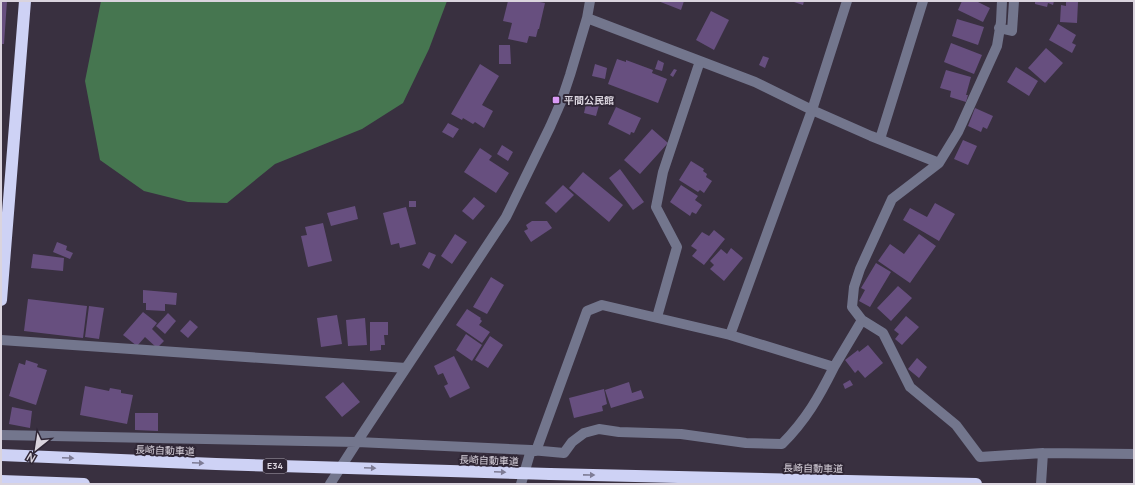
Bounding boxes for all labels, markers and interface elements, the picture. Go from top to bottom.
place label: 平間公民館 [564,93,614,107]
marker: 平間公民館 [551,95,561,105]
north arrow [16,429,56,469]
street label: 長崎自動車道 [135,442,195,458]
text: N [23,450,38,467]
street label: 長崎自動車道 [459,452,519,468]
one-way arrow [62,455,75,461]
road number: E34 [263,459,287,473]
one-way arrow [192,460,205,466]
street label: 長崎自動車道 [783,460,843,476]
one-way arrow [364,465,376,472]
one-way arrow [494,469,506,476]
one-way arrow [583,472,596,478]

